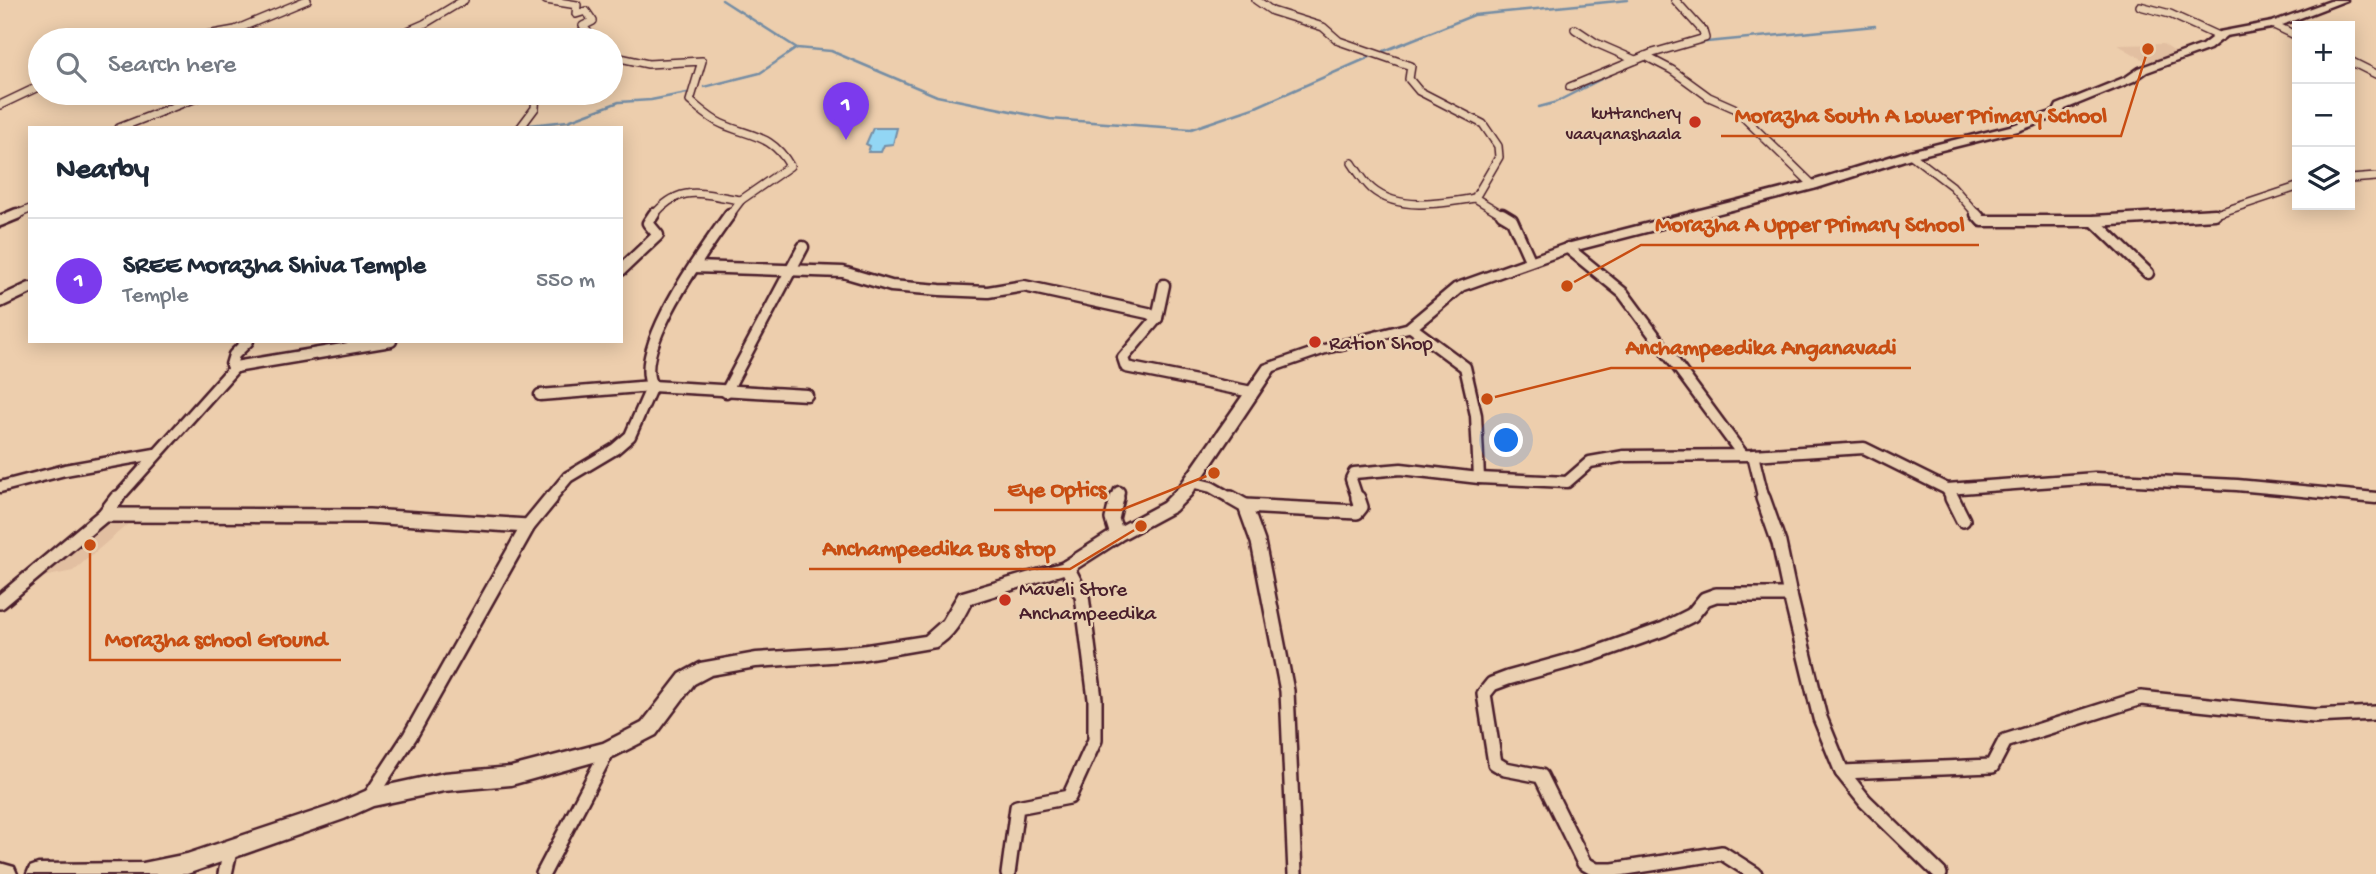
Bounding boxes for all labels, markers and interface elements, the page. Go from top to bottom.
map controls [2292,21,2355,210]
button: + [2292,21,2355,84]
search box [28,28,623,105]
icon: search [52,48,90,86]
text: Search here [108,51,236,82]
pin: 1 [823,82,869,140]
button: − [2292,84,2355,147]
callout: Morazha South A Lower Primary School [1721,92,2121,136]
place label: kuttanchery vaayanashaala [1565,104,1682,146]
text: Morazha South A Lower Primary School [1735,104,2107,131]
marker: kuttanchery vaayanashaala [1687,114,1703,130]
button: layers [2292,147,2355,210]
text: Nearby [56,154,149,189]
callout: Morazha A Upper Primary School [1641,201,1979,245]
text: Morazha A Upper Primary School [1655,213,1965,240]
text: SREE Morazha Shiva Temple [123,252,426,283]
text: 1 [74,268,84,295]
text: 550 m [536,268,595,295]
text: Temple [123,283,188,310]
callout: Anchampeedika Anganavadi [1611,324,1911,368]
place label: Ration Shop [1329,333,1434,358]
marker: Ration Shop [1307,334,1323,350]
text: Anchampeedika Anganavadi [1624,336,1897,363]
your location [1489,423,1523,457]
callout: Eye Optics [994,466,1121,510]
text: Eye Optics [1008,478,1108,505]
callout: Anchampeedika Bus stop [809,525,1070,569]
text: Anchampeedika Bus stop [821,537,1056,564]
place label: Maveli Store Anchampeedika [1019,579,1158,628]
marker: Maveli Store Anchampeedika [997,592,1013,608]
callout: Morazha school Ground [90,616,341,660]
text: Morazha school Ground [105,628,330,655]

